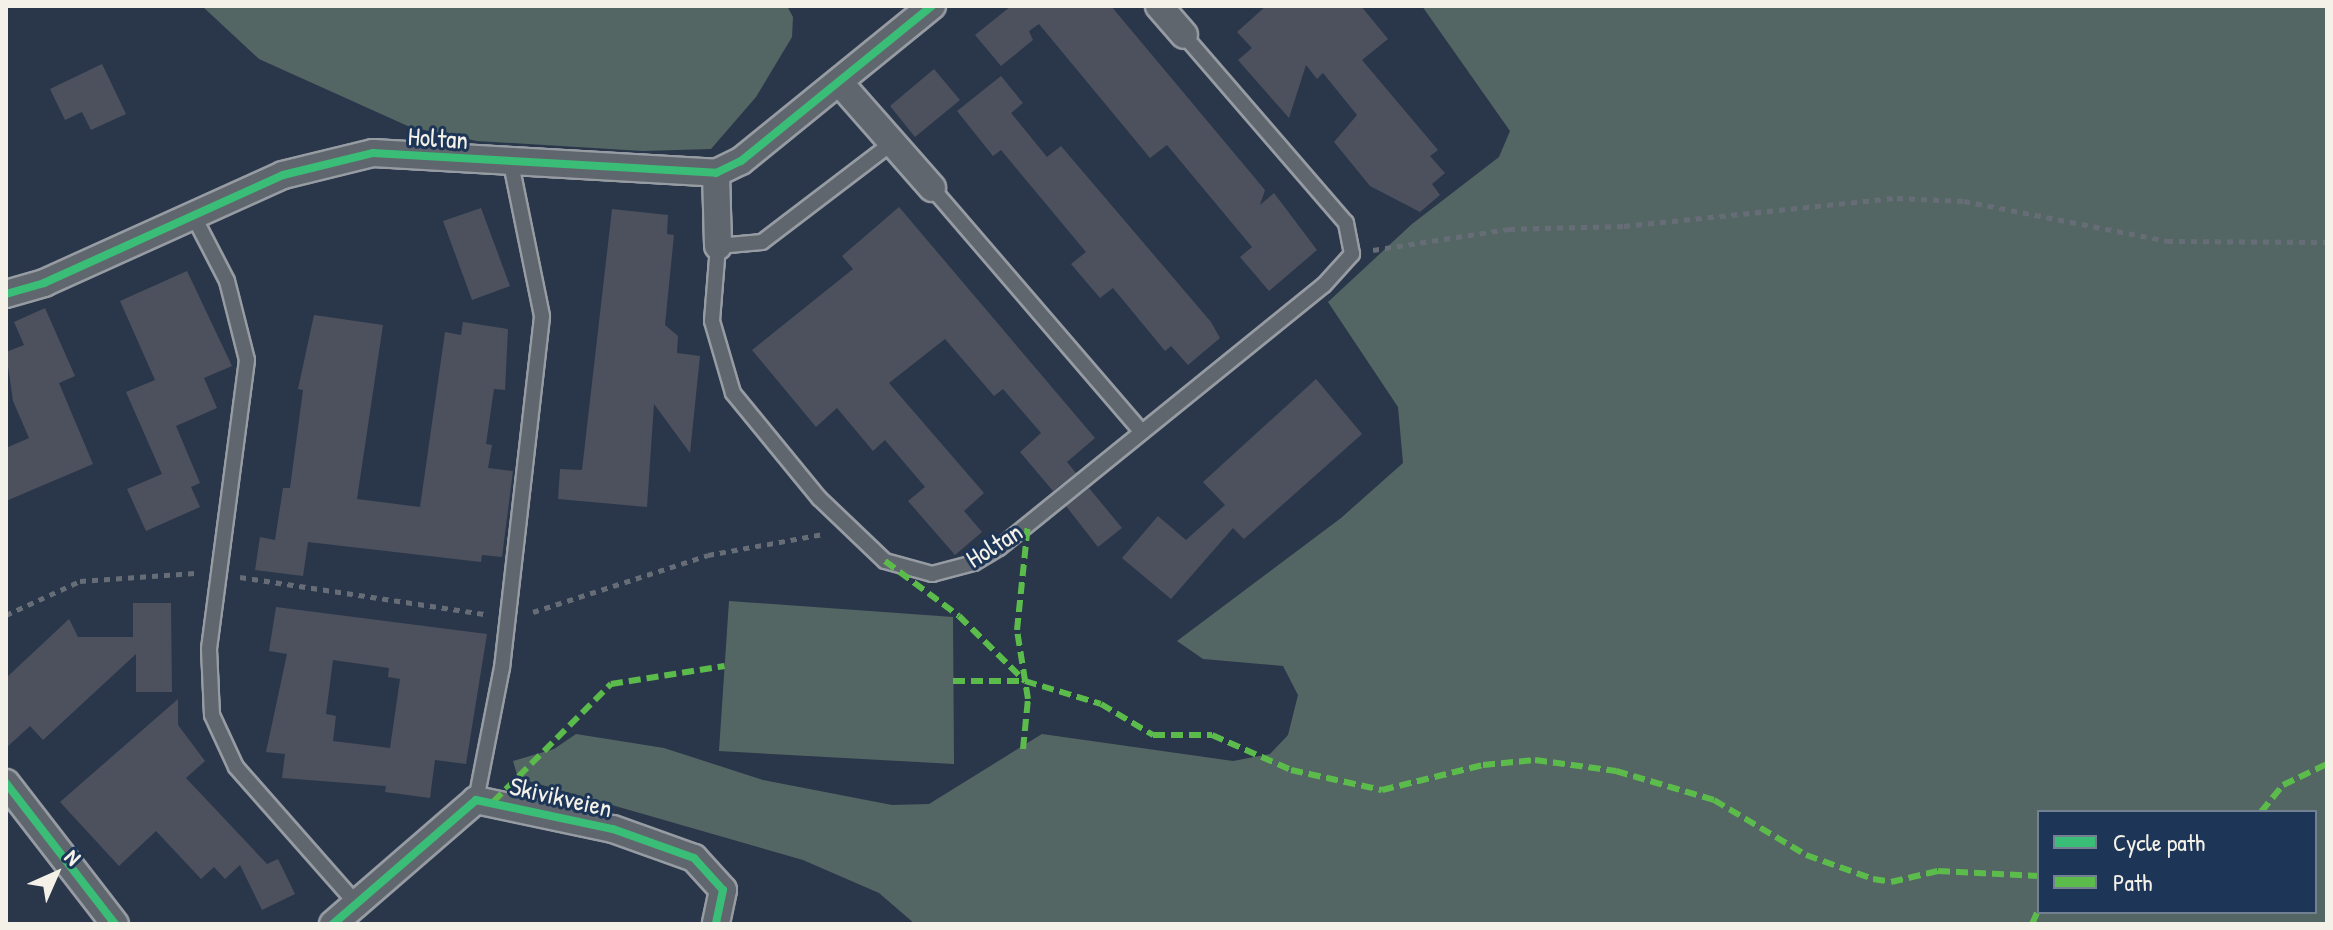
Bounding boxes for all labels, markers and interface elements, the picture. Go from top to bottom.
street label: Holtan [407,120,469,156]
street label: Holtan [960,516,1028,574]
street label: Skivikveien [507,770,615,824]
legend [2037,810,2317,914]
text: Cycle path [2113,826,2205,858]
north arrow [16,834,96,914]
text: N [58,842,88,872]
text: Path [2113,866,2152,898]

